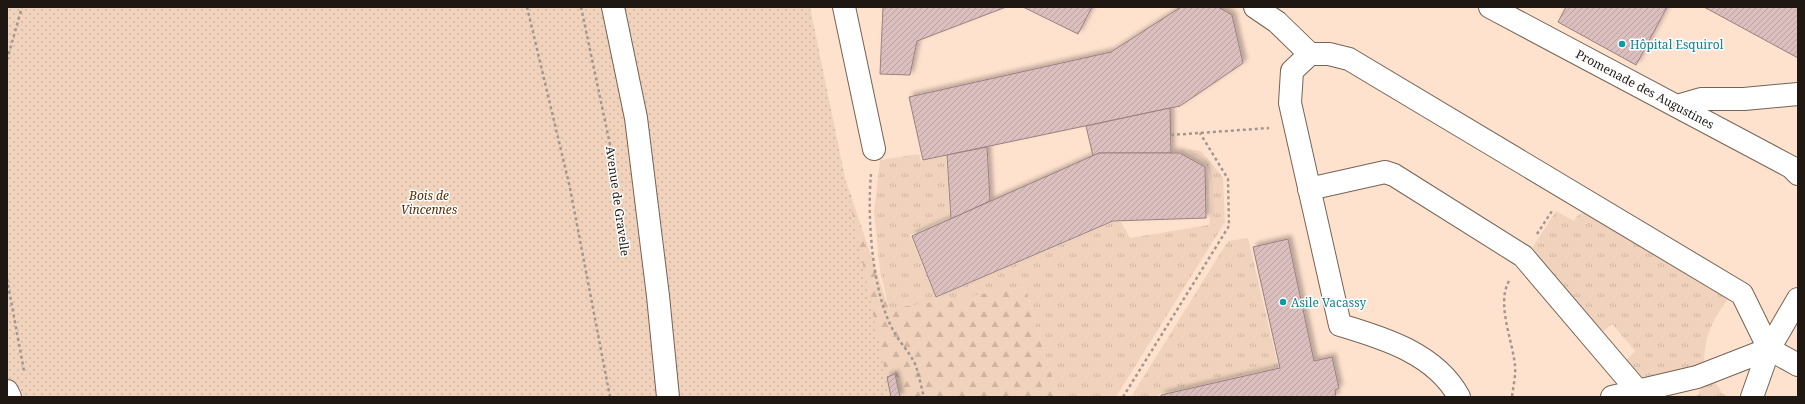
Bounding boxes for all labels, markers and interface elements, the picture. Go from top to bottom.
place label: Hôpital Esquirol [1630,36,1724,53]
marker: Hôpital Esquirol [1617,39,1627,49]
street label: Promenade des Augustines [1573,45,1717,133]
street label: Avenue de Gravelle [602,145,634,257]
park label: Bois de Vincennes [401,187,458,218]
place label: Asile Vacassy [1291,294,1367,311]
marker: Asile Vacassy [1278,297,1288,307]

